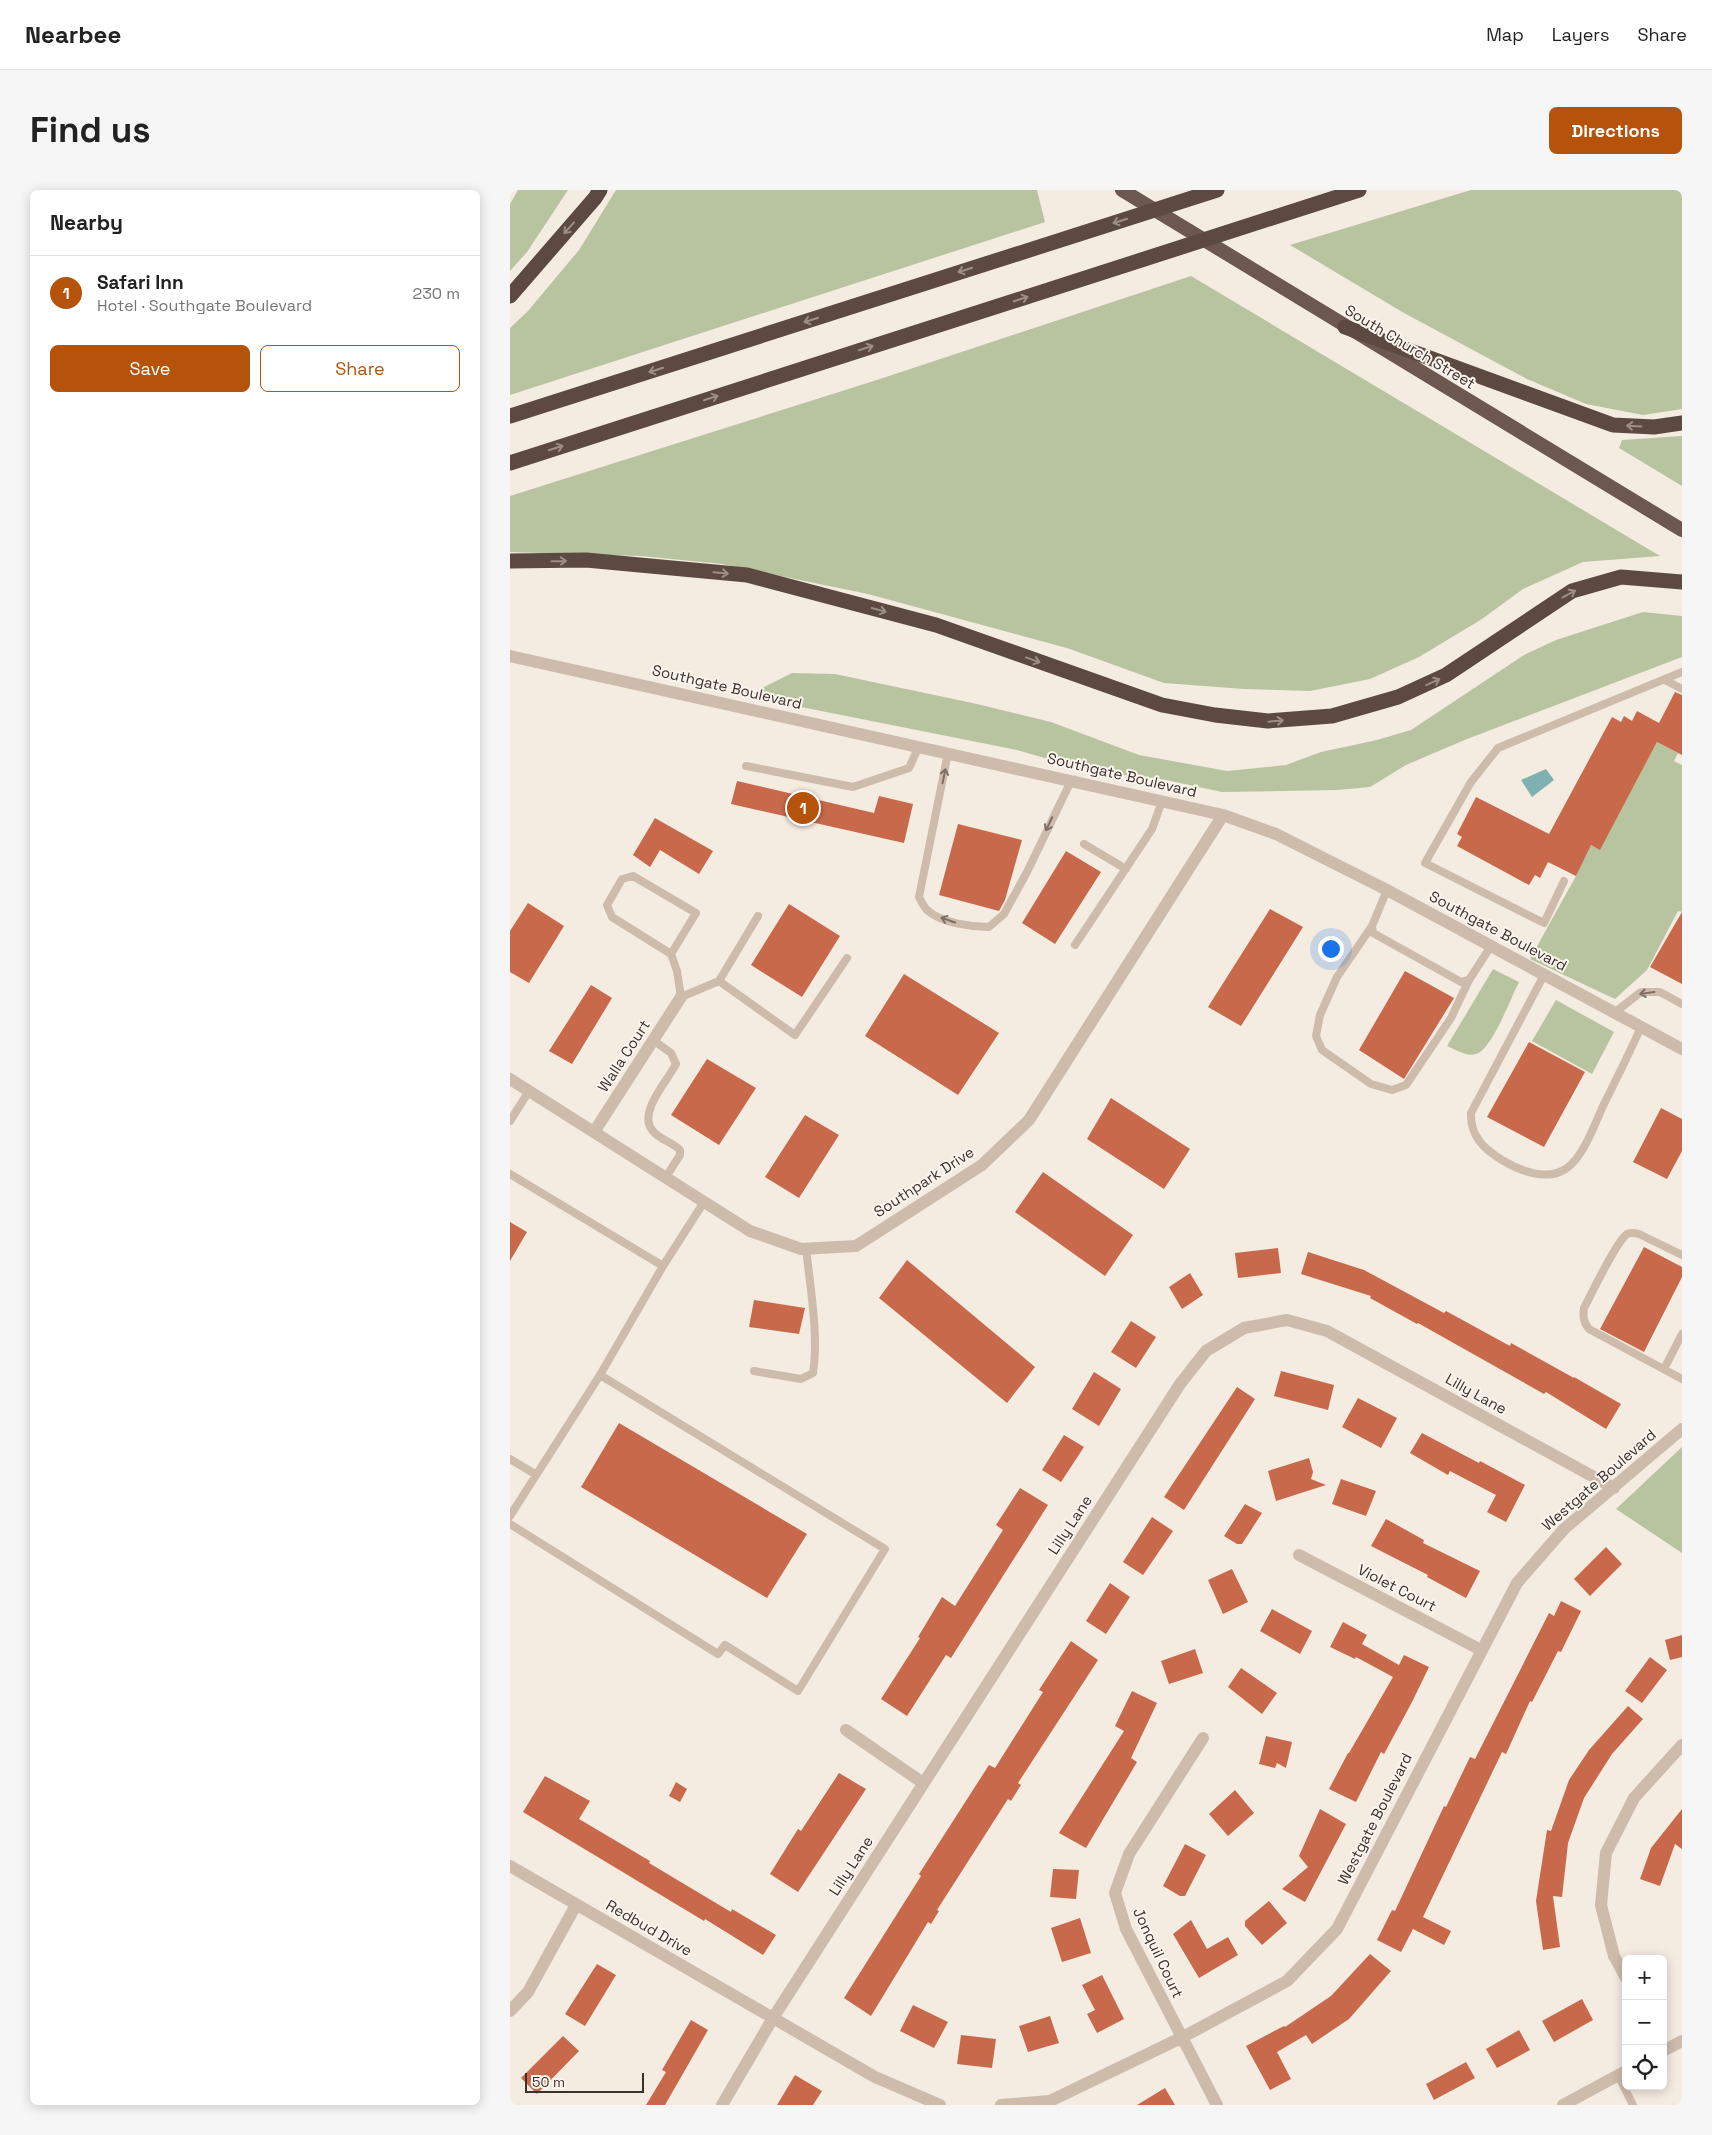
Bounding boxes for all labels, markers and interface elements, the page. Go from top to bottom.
text: Nearbee [25,19,121,50]
text: Map [1486,23,1524,46]
text: Layers [1552,23,1609,46]
text: Share [1637,23,1687,46]
button: Directions [1549,107,1682,154]
text: Find us [30,108,151,152]
text: Nearby [50,209,123,236]
one-way arrow [1113,217,1129,226]
one-way arrow [563,221,575,234]
one-way arrow [958,266,974,276]
text: Safari Inn [97,270,184,295]
text: 1 [62,283,70,304]
text: 230 m [413,283,460,304]
one-way arrow [1012,293,1028,303]
text: Hotel · Southgate Boulevard [97,295,312,316]
street label: South Church Street [1342,300,1479,393]
one-way arrow [803,316,819,325]
one-way arrow [858,343,874,353]
button: Save [50,345,250,392]
button: Share [260,345,460,392]
one-way arrow [648,365,664,375]
one-way arrow [703,393,718,402]
one-way arrow [1626,421,1642,431]
one-way arrow [548,443,564,452]
one-way arrow [550,556,566,566]
one-way arrow [712,568,728,577]
one-way arrow [1561,588,1575,598]
one-way arrow [870,606,886,615]
one-way arrow [1025,656,1040,665]
street label: Southgate Boulevard [650,660,804,713]
one-way arrow [1425,676,1440,686]
one-way arrow [1268,716,1284,725]
street label: Southgate Boulevard [1045,748,1199,801]
one-way arrow [939,768,949,784]
pin: 1 [787,789,819,827]
one-way arrow [1043,816,1053,831]
street label: Southgate Boulevard [1426,886,1570,975]
one-way arrow [941,915,957,924]
your location [1318,936,1344,962]
one-way arrow [1639,989,1655,999]
street label: Walla Court [593,1016,654,1095]
street label: Southpark Drive [870,1142,977,1221]
street label: Lilly Lane [1442,1369,1510,1418]
street label: Westgate Boulevard [1538,1425,1660,1535]
street label: Lilly Lane [1043,1491,1096,1558]
street label: Violet Court [1355,1560,1440,1616]
street label: Westgate Boulevard [1333,1750,1416,1888]
street label: Lilly Lane [824,1832,877,1899]
street label: Redbud Drive [603,1895,696,1960]
street label: Jonquil Court [1129,1905,1188,2001]
map controls [1622,1955,1667,2090]
button: + [1622,1955,1667,2000]
button: − [1622,2000,1667,2045]
button: locate [1622,2045,1667,2090]
scale bar [525,2070,644,2093]
text: 50 m [532,2073,565,2091]

